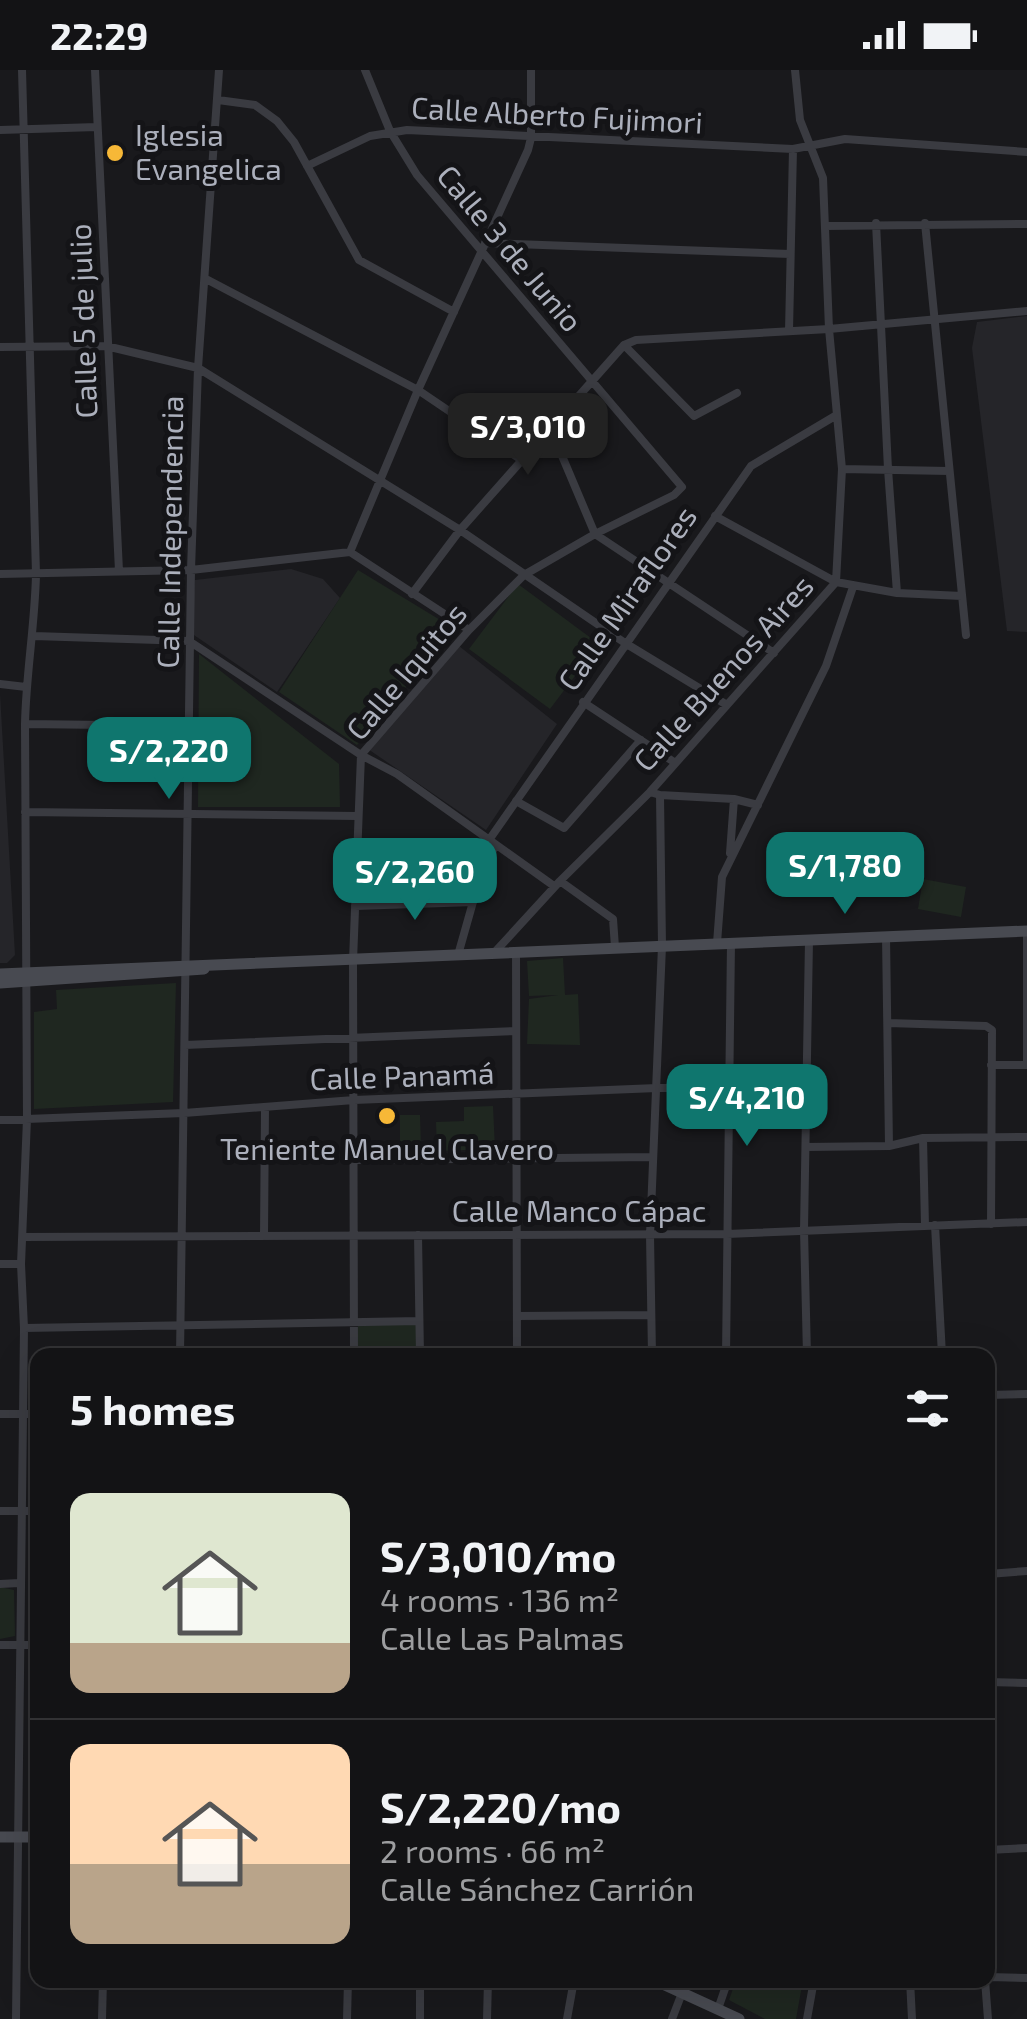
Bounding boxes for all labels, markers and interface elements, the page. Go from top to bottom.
text: 22:29 [50,12,148,58]
street label: Calle Alberto Fujimori [410,88,704,140]
place label: Iglesia Evangelica [135,116,282,186]
marker: Iglesia Evangelica [104,142,126,164]
street label: Calle 3 de Junio [430,157,591,338]
street label: Calle 5 de julio [61,223,103,419]
pin: S/3,010 [436,393,620,478]
street label: Calle Independencia [149,395,189,669]
text: S/3,010 [470,406,586,444]
street label: Calle Miraflores [550,499,703,697]
street label: Calle Buenos Aires [625,567,820,778]
street label: Calle Iquitos [338,595,473,746]
pin: S/2,220 [77,717,261,802]
text: S/2,220 [109,730,229,768]
pin: S/1,780 [753,832,937,917]
pin: S/2,260 [323,838,507,923]
text: S/1,780 [788,845,902,883]
text: S/2,260 [355,851,475,889]
street label: Calle Panamá [309,1054,495,1096]
pin: S/4,210 [655,1064,839,1149]
text: S/4,210 [689,1077,805,1115]
marker: Teniente Manuel Clavero [376,1105,398,1127]
place label: Teniente Manuel Clavero [220,1130,554,1166]
street label: Calle Manco Cápac [452,1192,706,1228]
icon: filters [900,1381,955,1436]
text: 5 homes [70,1383,235,1433]
text: S/3,010/mo [380,1530,616,1580]
icon: home [150,1533,270,1653]
text: 4 rooms · 136 m² [380,1580,619,1618]
text: Calle Las Palmas [380,1618,624,1656]
text: S/2,220/mo [380,1781,621,1831]
icon: home [150,1784,270,1904]
text: 2 rooms · 66 m² [380,1831,605,1869]
text: Calle Sánchez Carrión [380,1869,694,1907]

